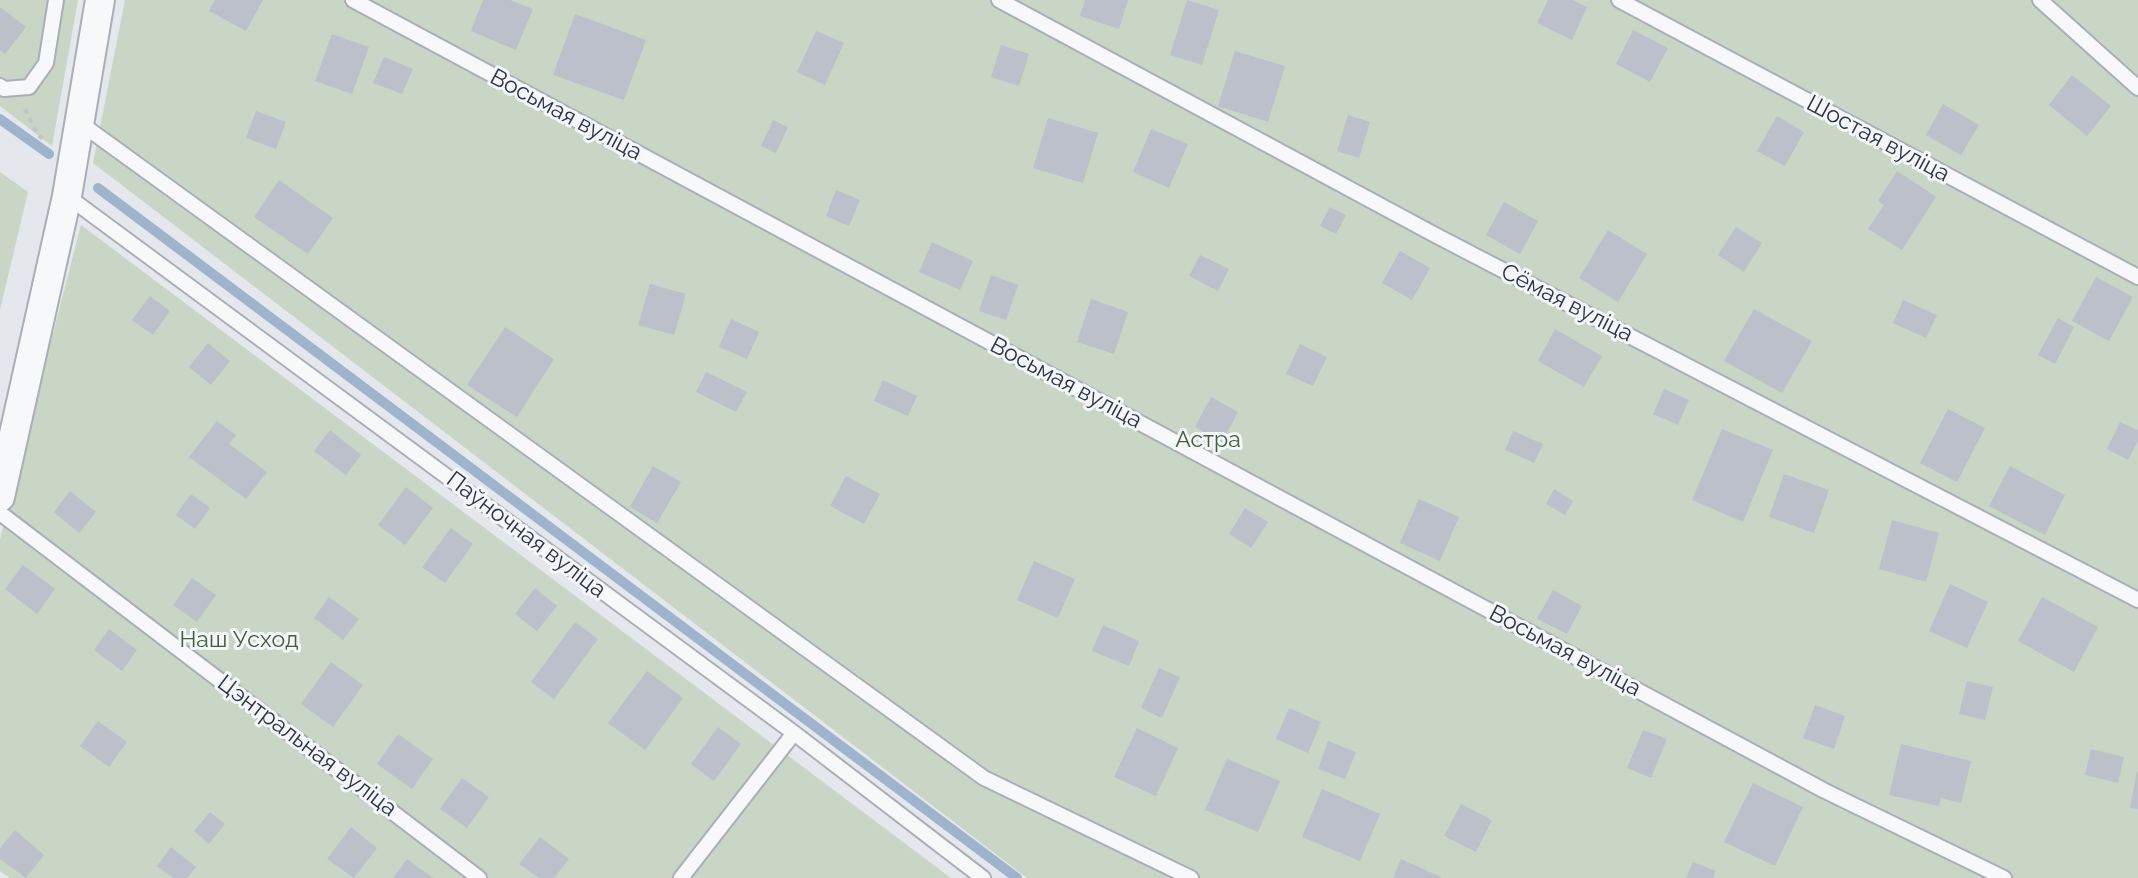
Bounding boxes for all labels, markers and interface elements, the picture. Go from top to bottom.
street label: Восьмая вуліца [485,63,647,167]
street label: Шостая вуліца [1802,90,1954,188]
street label: Сёмая вуліца [1496,258,1638,348]
street label: Восьмая вуліца [985,331,1147,435]
park label: Астра [1175,426,1241,454]
street label: Паўночная вуліца [441,466,611,604]
street label: Восьмая вуліца [1484,599,1646,703]
park label: Наш Усход [179,626,299,654]
street label: Цэнтральная вуліца [212,670,402,822]

